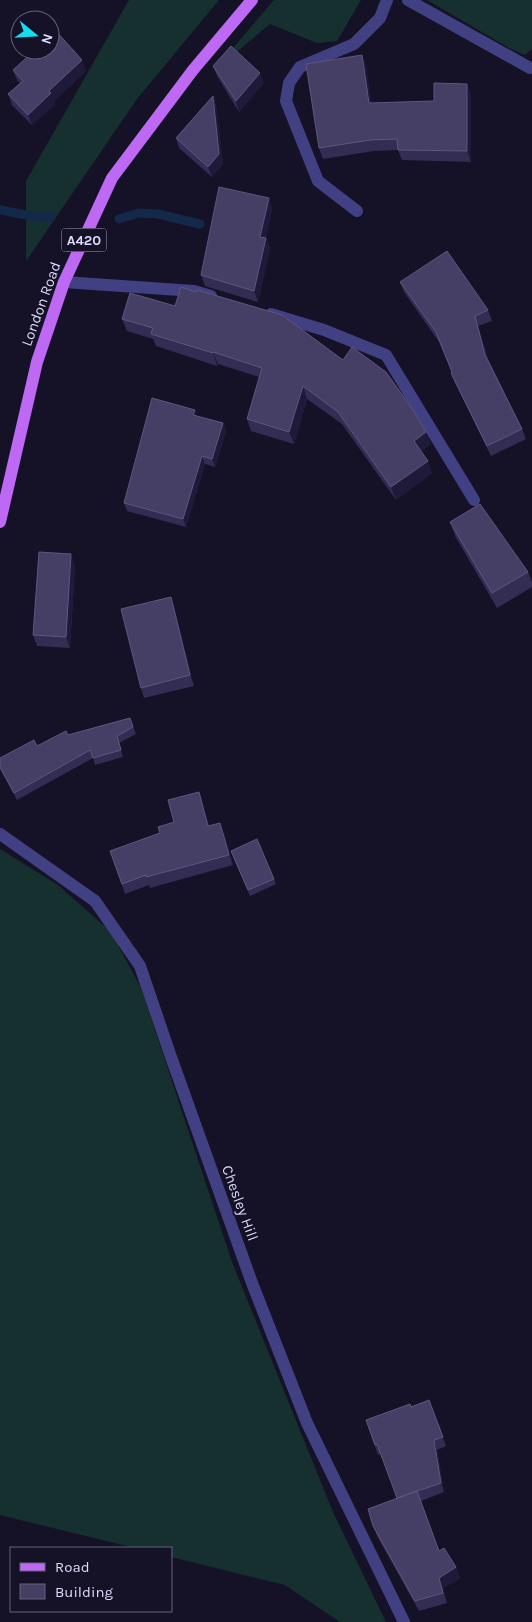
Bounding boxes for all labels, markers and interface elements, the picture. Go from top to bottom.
north arrow [10,10,60,60]
text: N [37,31,57,46]
road number: A420 [62,228,106,252]
street label: London Road [17,259,65,349]
street label: Chesley Hill [218,1163,262,1243]
legend [10,1547,172,1612]
text: Road [55,1558,90,1576]
text: Building [55,1583,113,1601]

